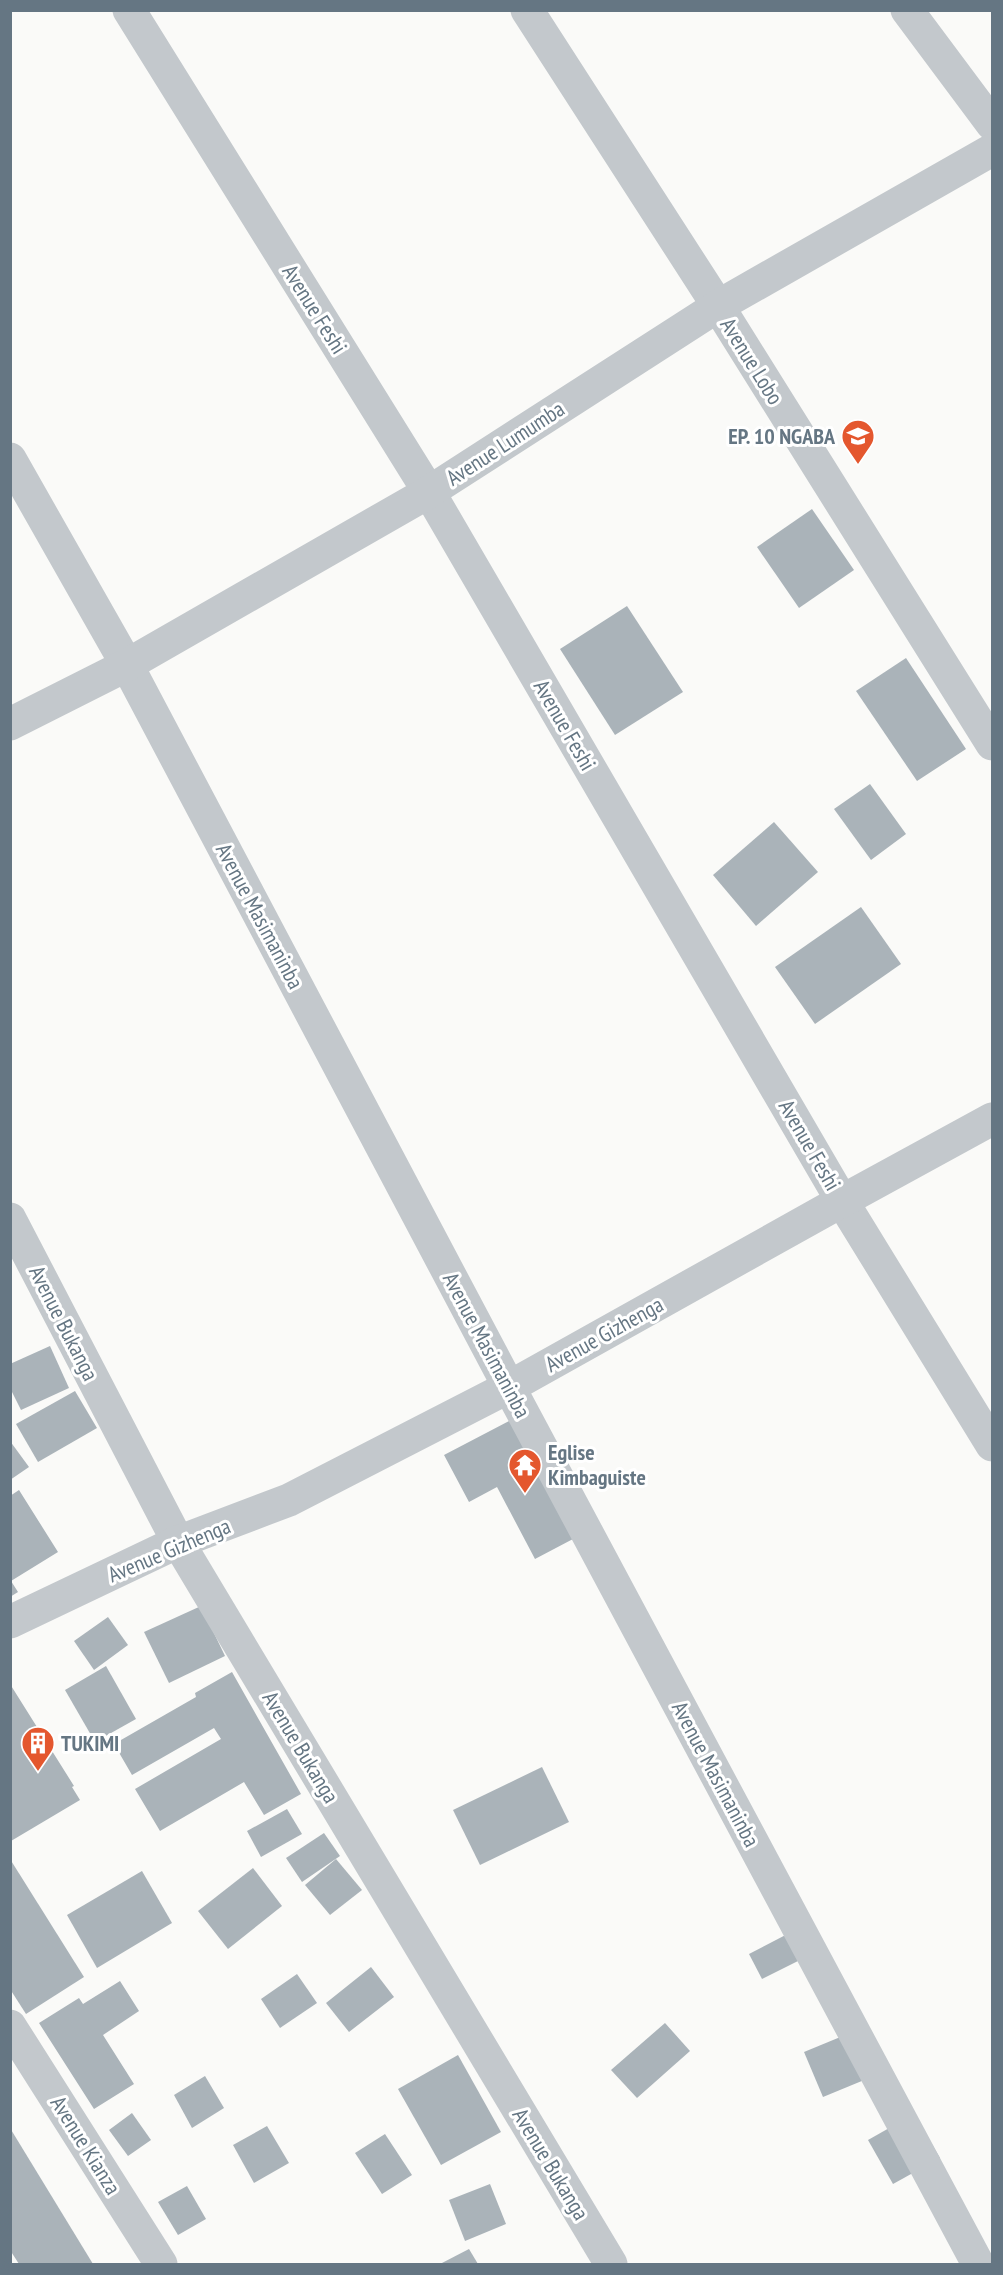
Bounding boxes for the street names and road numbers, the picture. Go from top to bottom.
street label: Avenue Feshi [277,259,353,359]
street label: Avenue Lobo [714,312,790,410]
street label: Avenue Lumumba [441,394,569,492]
street label: Avenue Feshi [528,675,602,775]
street label: Avenue Masimaninba [210,838,310,994]
street label: Avenue Feshi [773,1095,847,1195]
street label: Avenue Bukanga [23,1261,105,1385]
street label: Avenue Masimaninba [437,1267,537,1423]
street label: Avenue Gizhenga [540,1290,668,1378]
street label: Avenue Gizhenga [103,1512,235,1588]
street label: Avenue Bukanga [257,1686,345,1808]
street label: Avenue Masimaninba [666,1696,766,1852]
street label: Avenue Kianza [45,2090,127,2200]
street label: Avenue Bukanga [507,2103,595,2225]

